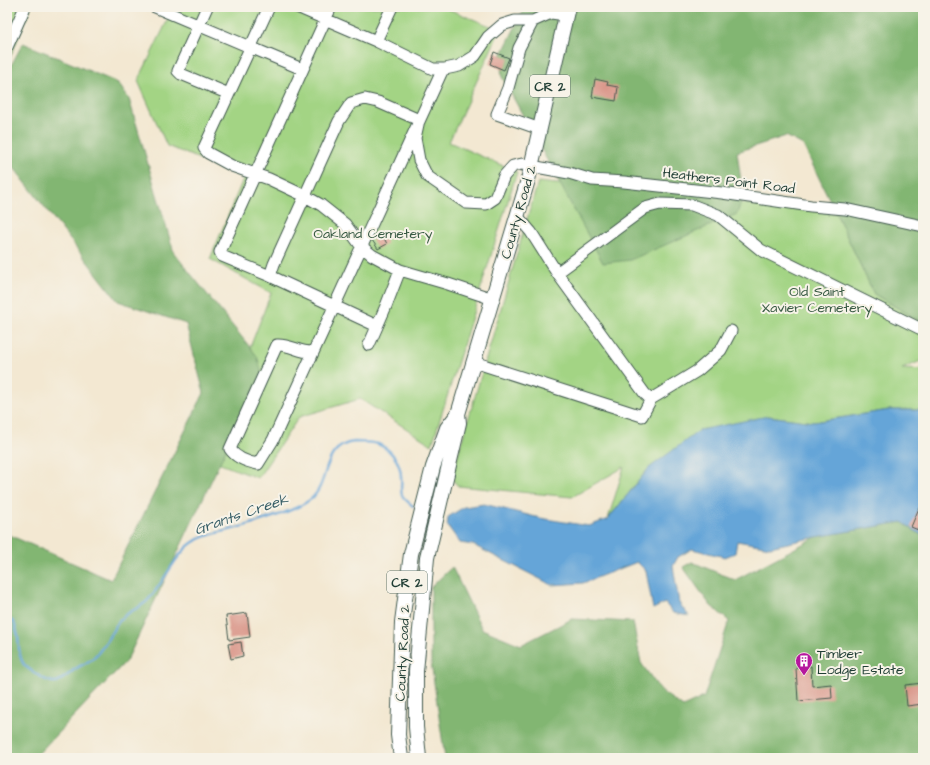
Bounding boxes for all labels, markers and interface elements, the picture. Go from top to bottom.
road number: CR 2 [530,75,570,97]
street label: County Road 2 [496,163,542,261]
street label: Heathers Point Road [662,163,796,199]
park label: Oakland Cemetery [314,224,433,244]
park label: Old Saint Xavier Cemetery [762,282,873,318]
water label: Grants Creek [192,488,292,540]
road number: CR 2 [387,571,427,593]
street label: County Road 2 [390,604,416,702]
place label: Timber Lodge Estate [817,644,904,680]
building icon: Timber Lodge Estate [794,651,814,676]

